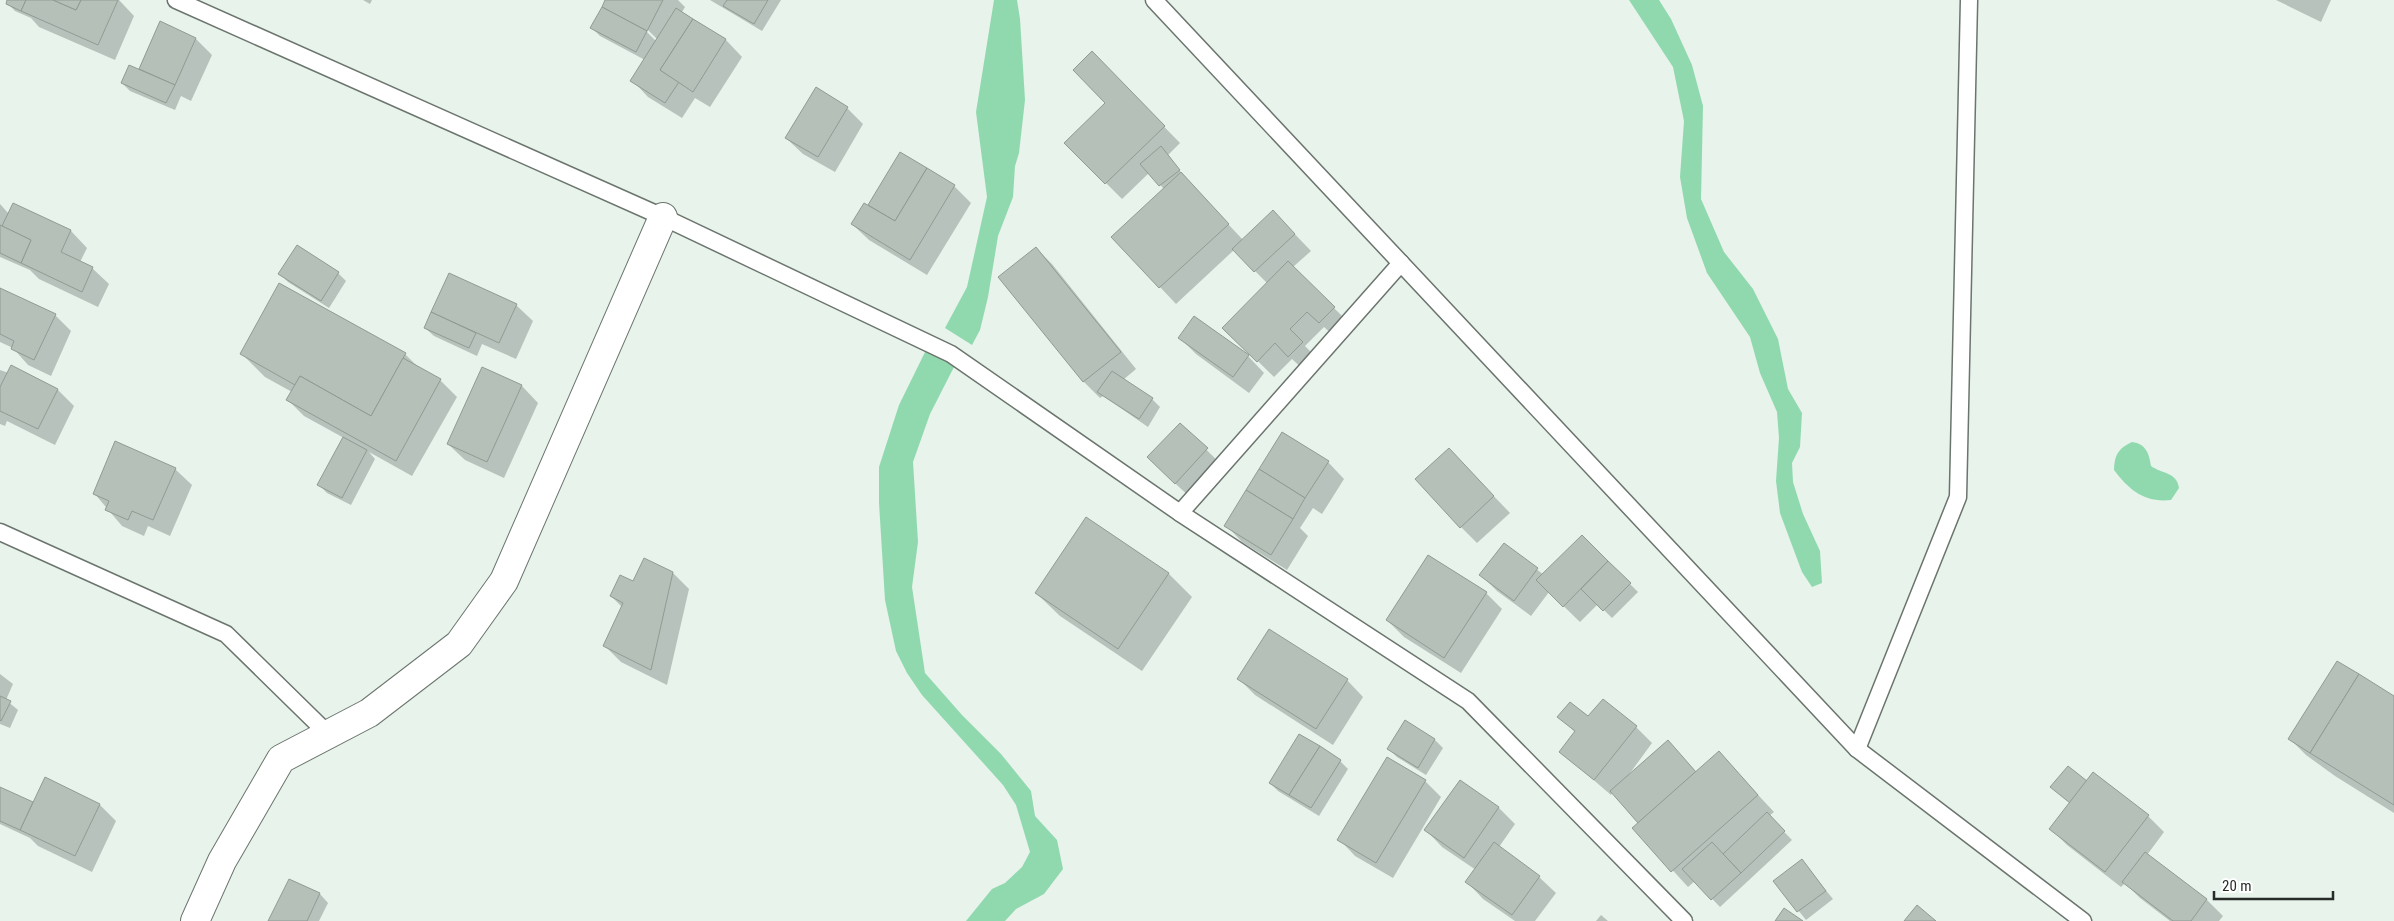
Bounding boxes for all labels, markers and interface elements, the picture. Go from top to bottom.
scale bar [2214,868,2333,900]
text: 20 m [2222,877,2252,895]

